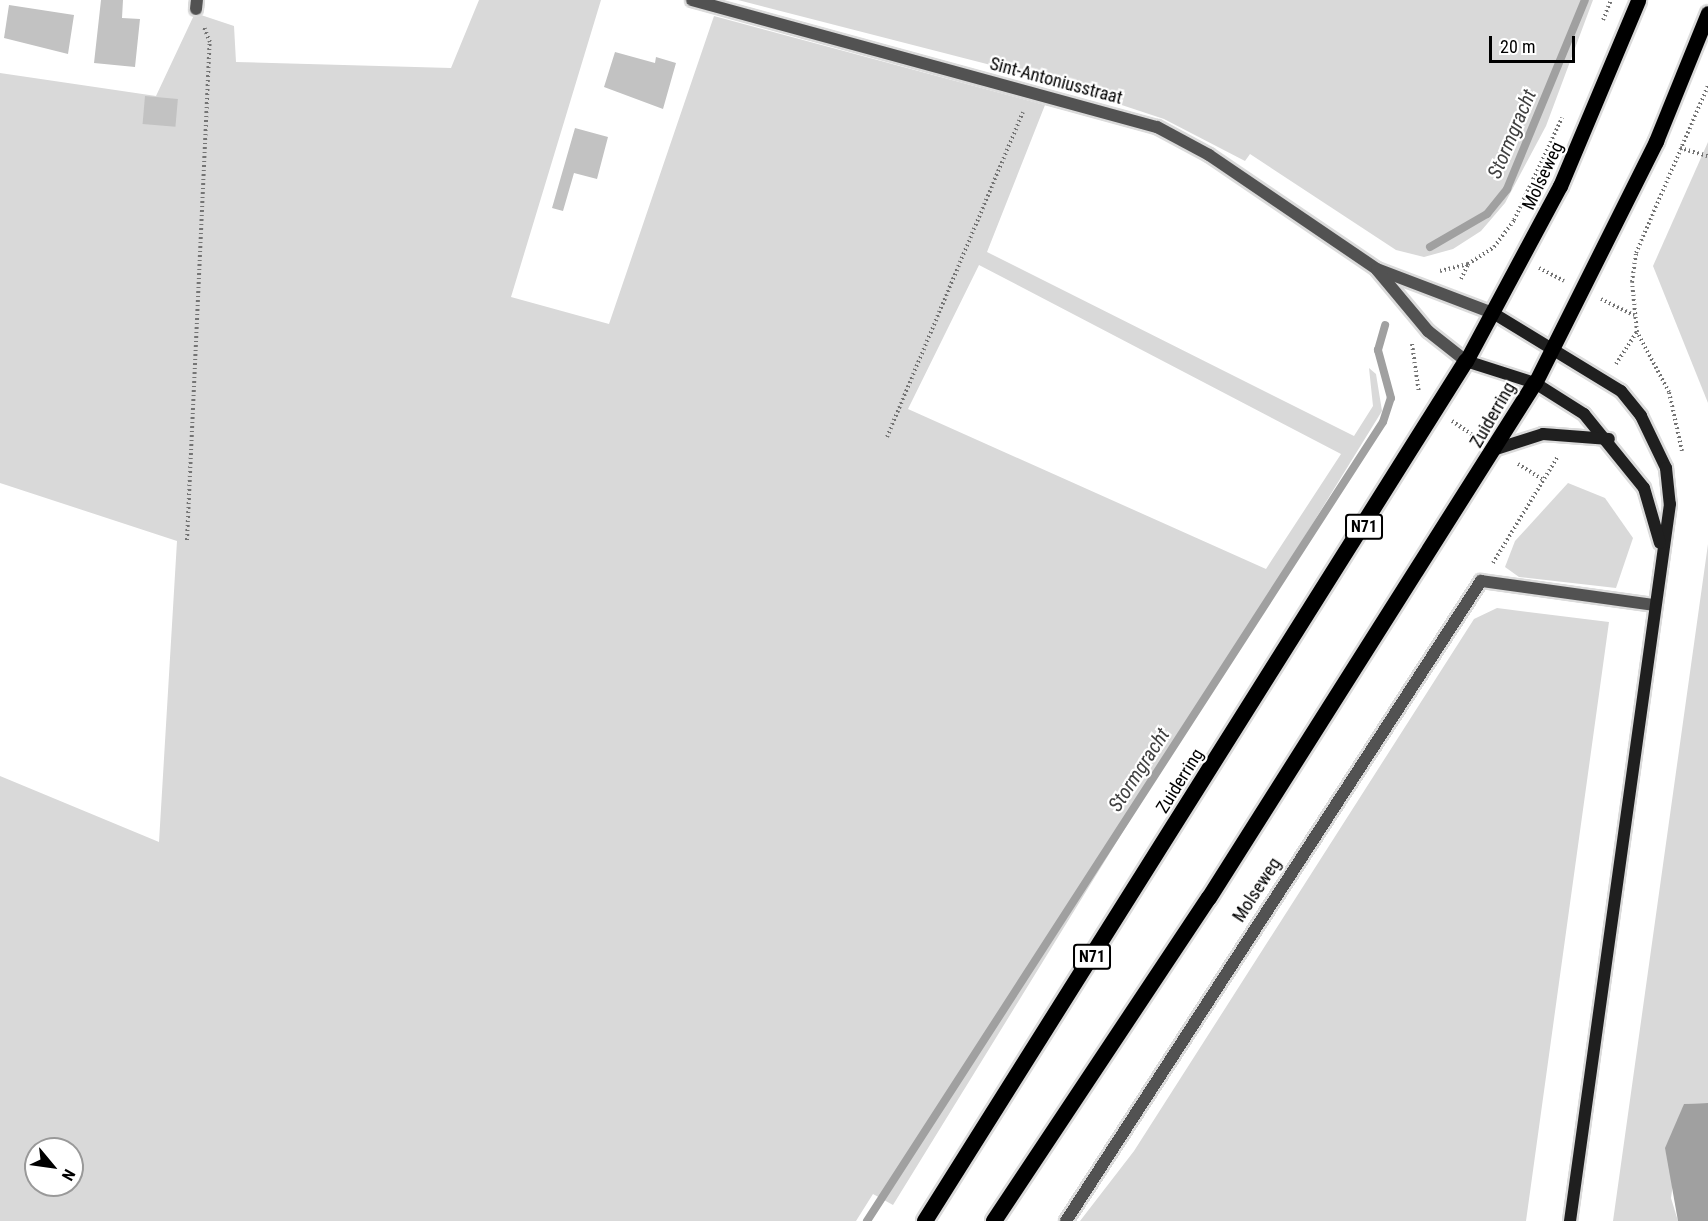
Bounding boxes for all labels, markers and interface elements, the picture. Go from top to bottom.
scale bar [1492,24,1578,62]
text: 20 m [1500,36,1535,57]
street label: Sint-Antoniusstraat [987,53,1125,109]
water label: Stormgracht [1483,86,1541,182]
street label: Molseweg [1518,139,1568,213]
street label: Zuiderring [1466,378,1520,452]
road number: N71 [1344,514,1384,540]
water label: Stormgracht [1103,724,1175,816]
street label: Zuiderring [1152,745,1208,817]
street label: Molseweg [1228,854,1286,926]
road number: N71 [1072,944,1112,970]
north arrow [24,1137,84,1197]
text: N [58,1166,79,1184]

